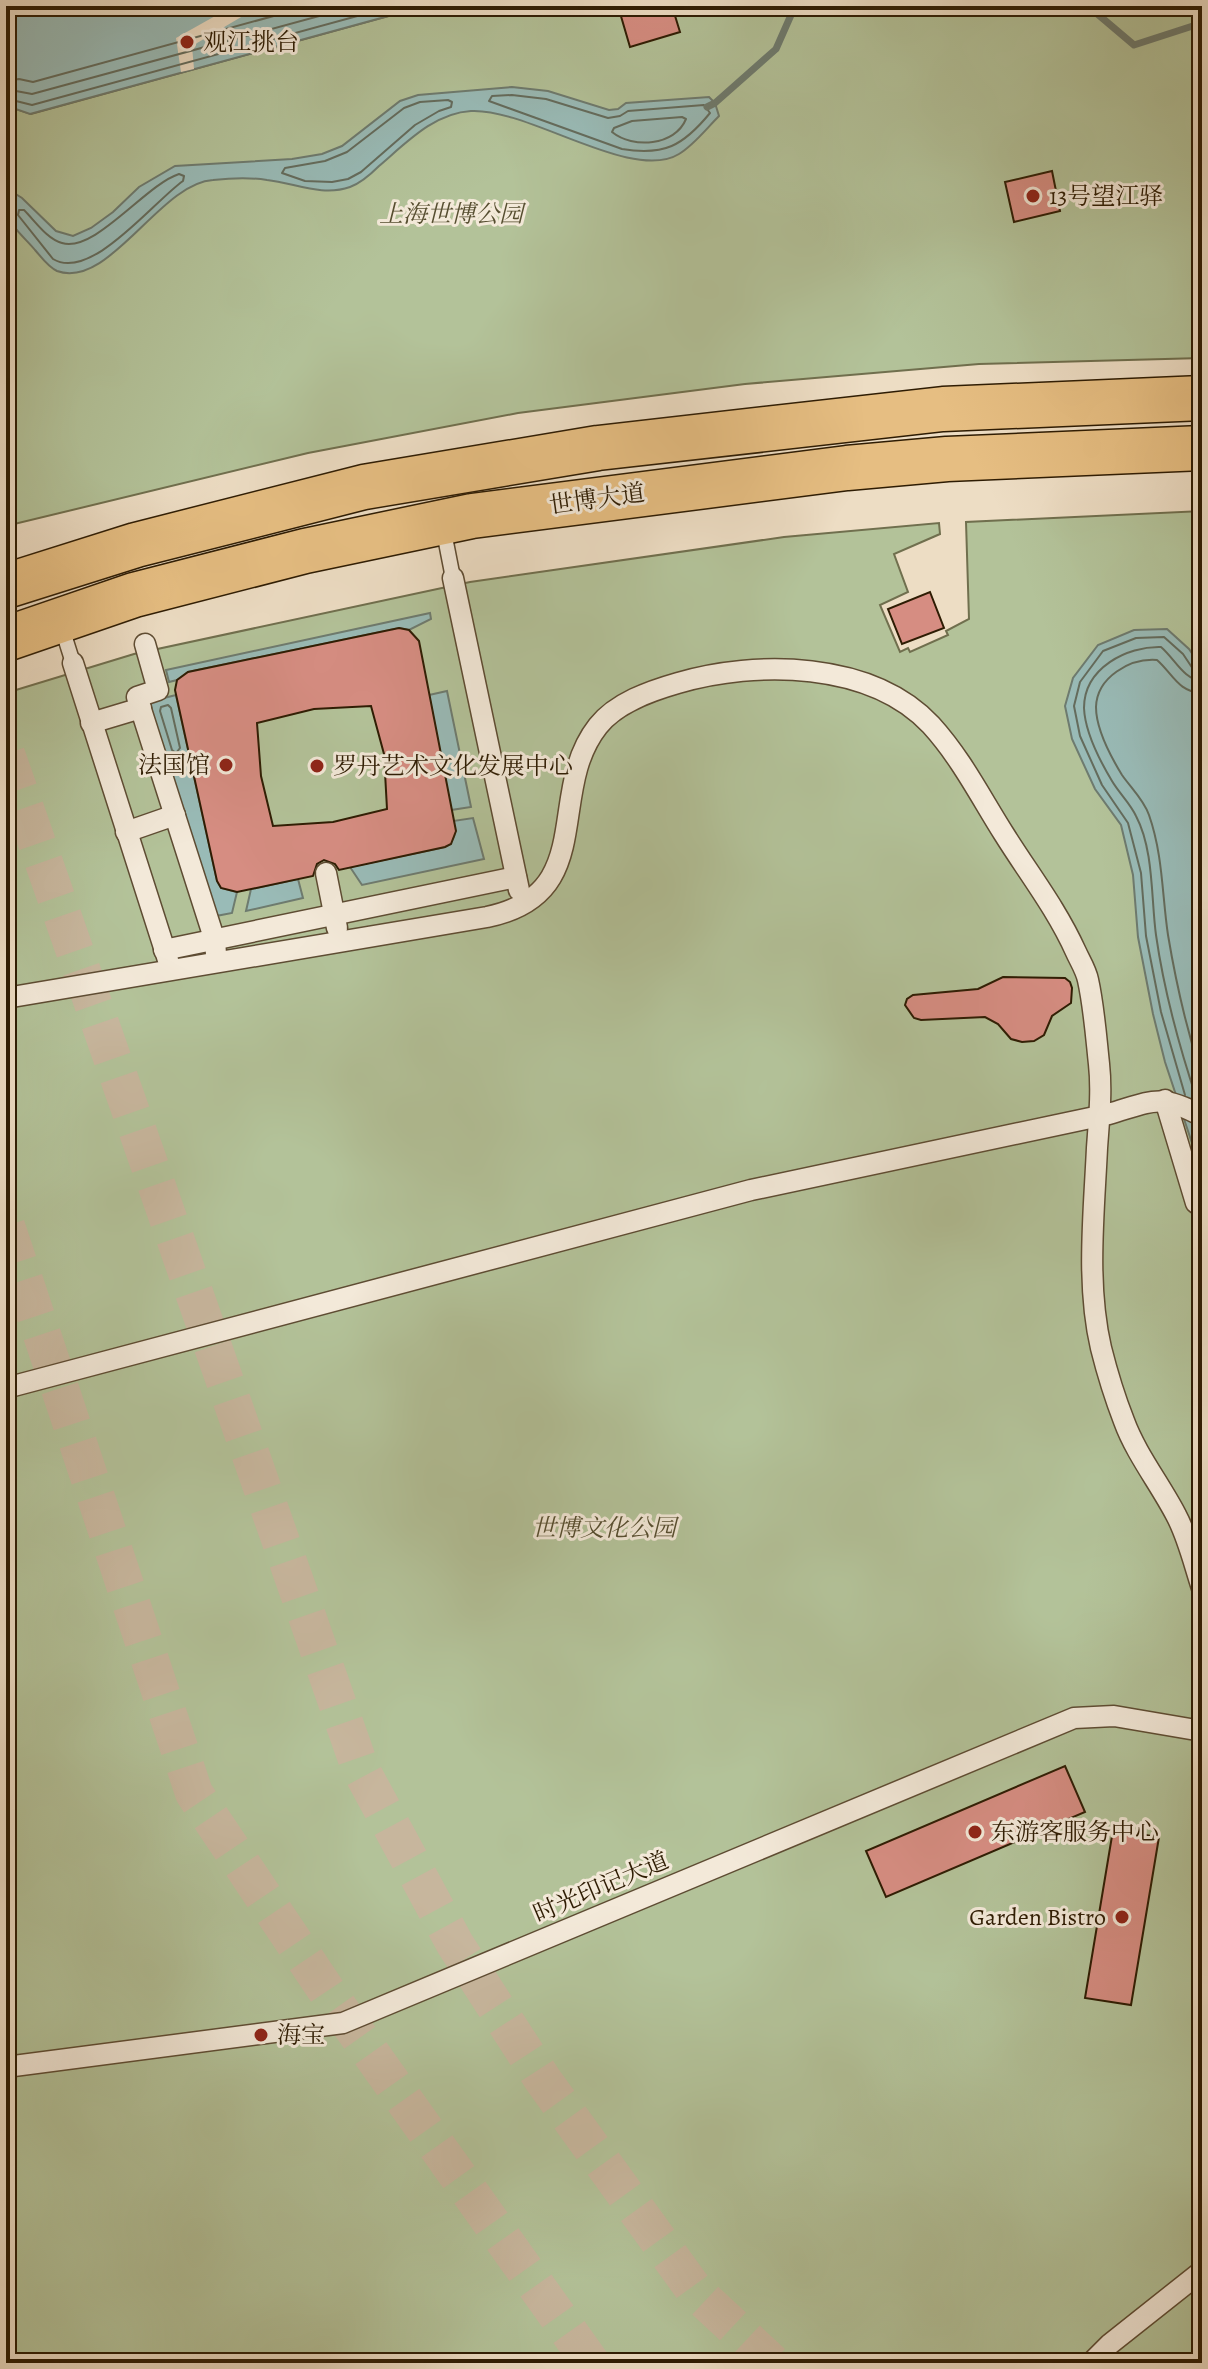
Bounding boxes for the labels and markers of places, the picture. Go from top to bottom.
place label: 观江挑台 [203,26,299,58]
marker: 观江挑台 [178,33,196,51]
place label: 13号望江驿 [1049,180,1163,212]
marker: 13号望江驿 [1024,187,1042,205]
place label: 法国馆 [138,749,210,781]
place label: 罗丹艺术文化发展中心 [333,750,573,782]
marker: 法国馆 [217,756,235,774]
marker: 罗丹艺术文化发展中心 [308,757,326,775]
place label: 东游客服务中心 [991,1816,1159,1848]
marker: 东游客服务中心 [966,1823,984,1841]
place label: Garden Bistro [969,1901,1106,1933]
marker: Garden Bistro [1113,1908,1131,1926]
place label: 海宝 [277,2019,325,2051]
marker: 海宝 [252,2026,270,2044]

